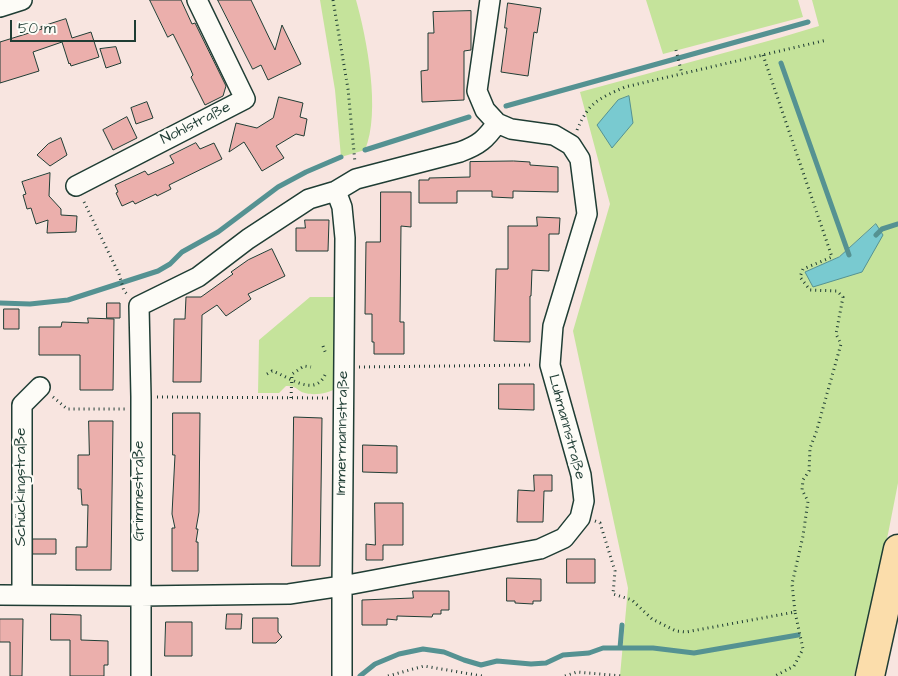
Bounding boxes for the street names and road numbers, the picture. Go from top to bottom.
street label: Nohlstraße [158,99,234,149]
street label: Immermannstraße [333,371,353,495]
street label: Luhmannstraße [543,373,589,481]
street label: Schückingstraße [13,428,31,546]
street label: Grimmestraße [131,441,149,541]

